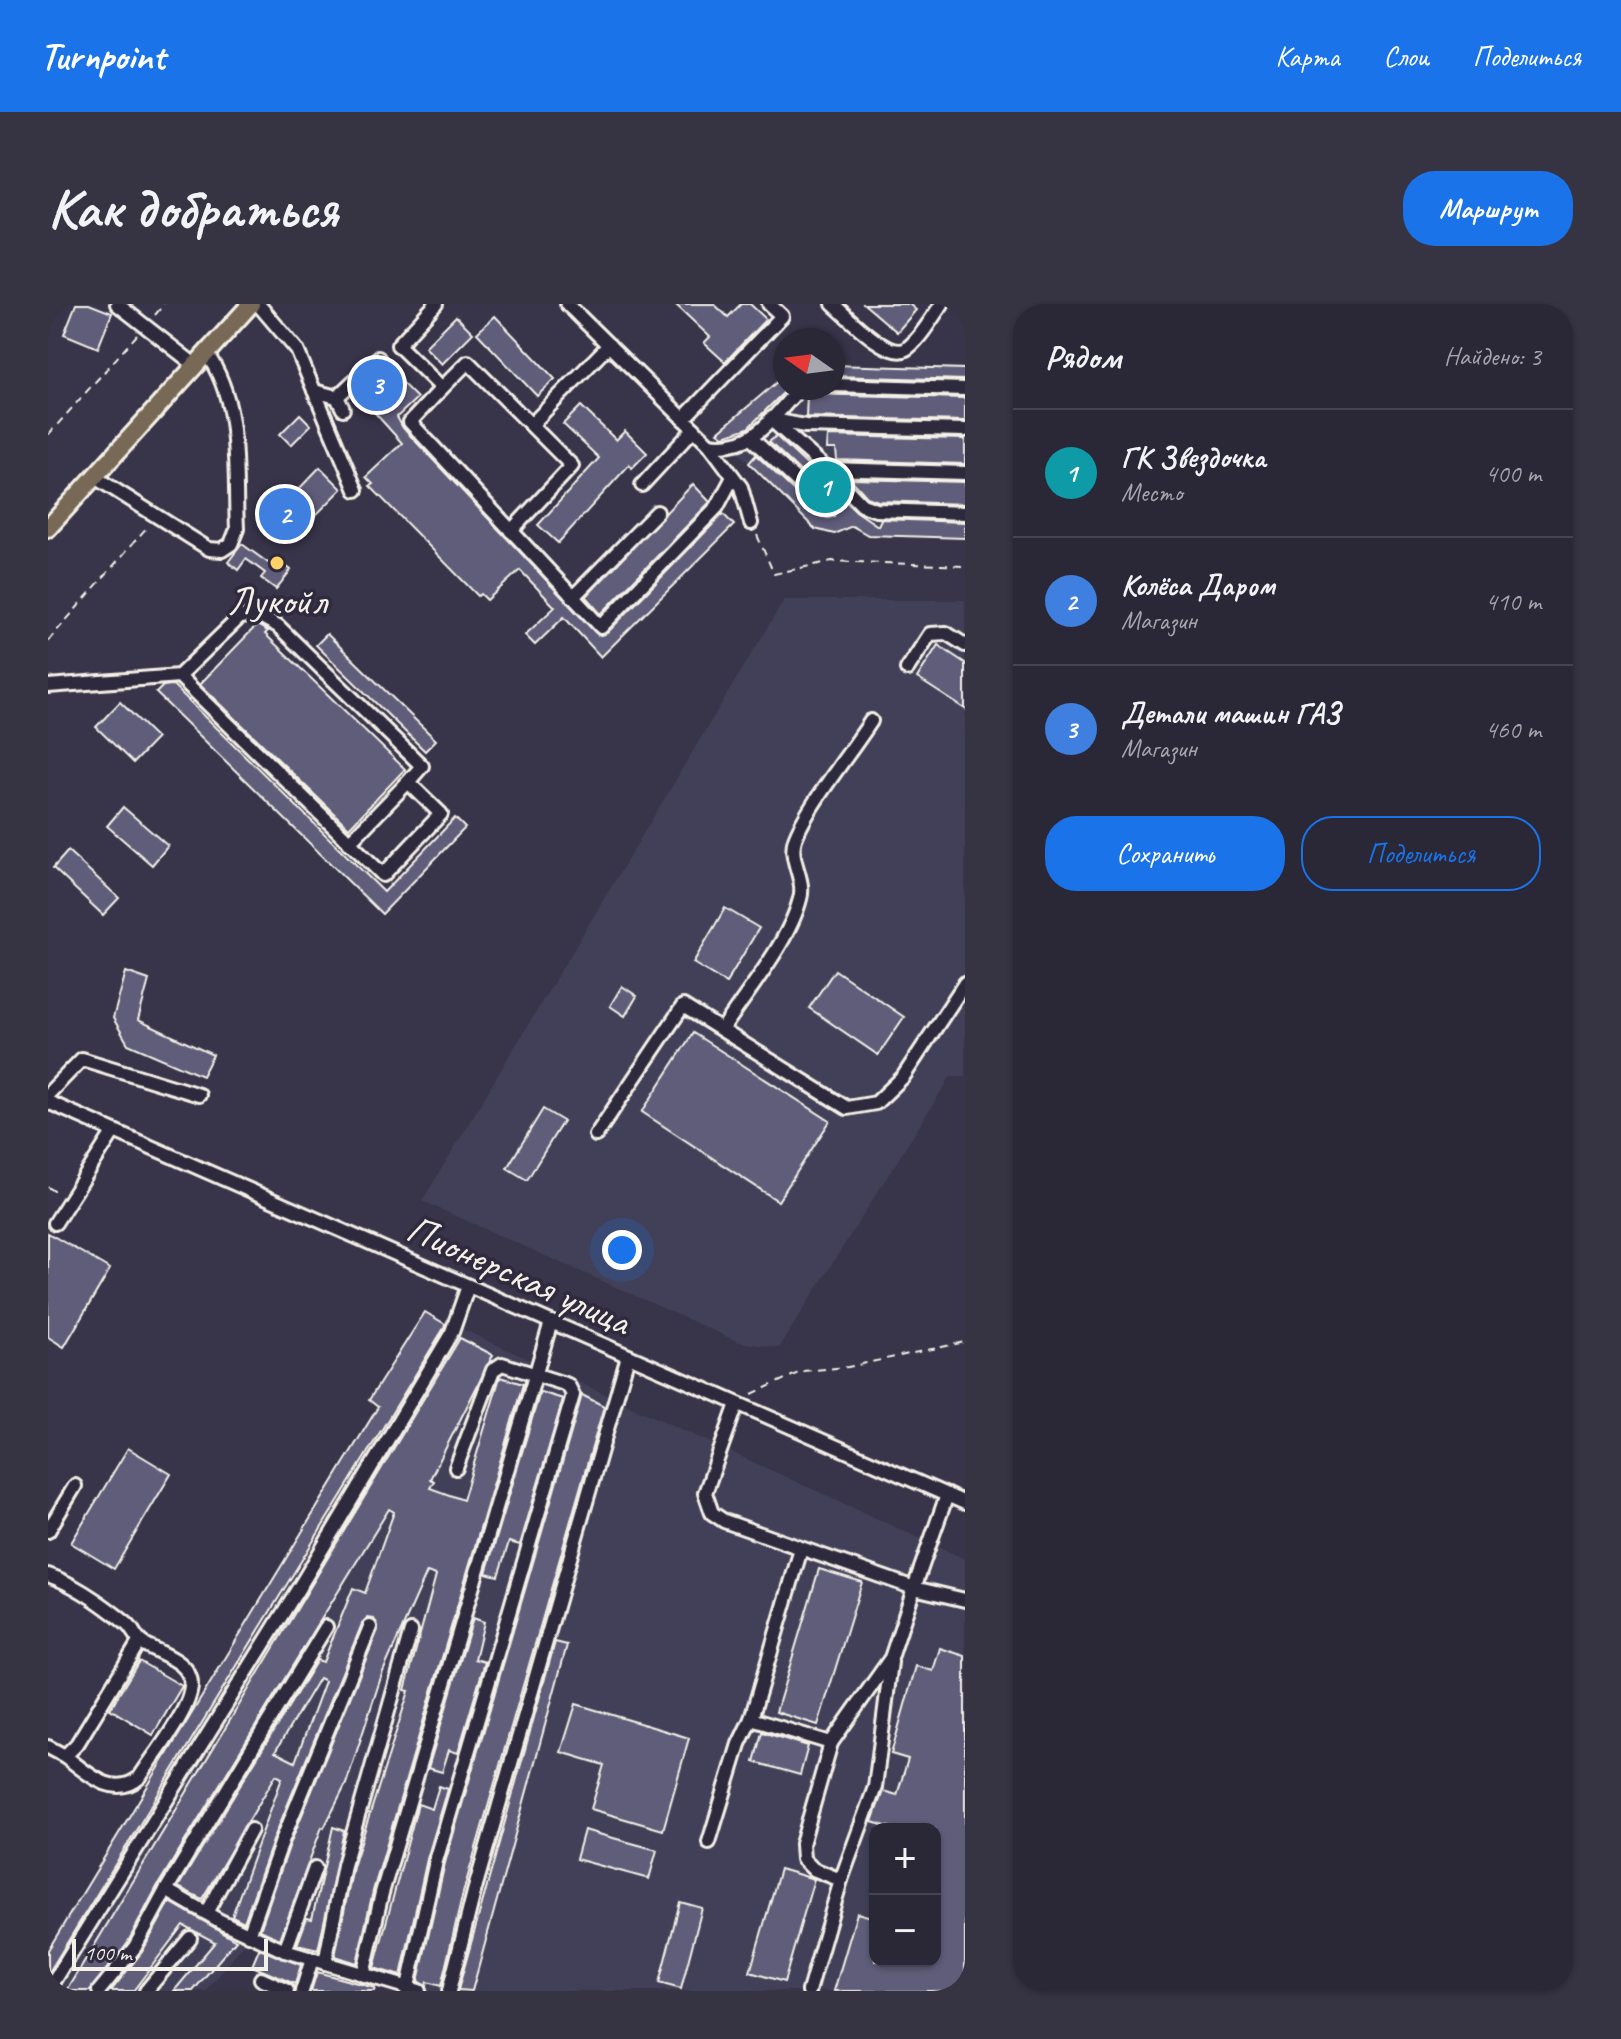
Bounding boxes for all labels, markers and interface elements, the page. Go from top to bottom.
text: Turnpoint [40,33,165,80]
text: Карта [1276,39,1340,74]
text: Слои [1384,39,1429,74]
text: Поделиться [1473,39,1581,74]
button: Маршрут [1403,171,1573,246]
text: Как добраться [48,173,338,244]
north arrow [773,328,845,400]
text: Рядом [1045,335,1121,378]
text: Найдено: 3 [1444,340,1541,373]
pin: 3 [351,355,403,415]
text: ГК Звездочка [1121,438,1265,476]
pin: 1 [799,457,851,517]
text: 1 [1065,457,1077,490]
text: 400 m [1485,457,1541,490]
text: Место [1121,476,1183,509]
pin: 2 [259,484,311,544]
marker: Лукойл [268,554,286,572]
text: Колёса Даром [1121,566,1275,604]
place label: Лукойл [228,576,329,626]
text: 2 [1065,585,1077,618]
text: 410 m [1485,585,1541,618]
text: Магазин [1121,604,1197,637]
text: Детали машин ГАЗ [1121,694,1340,732]
text: 3 [1065,713,1077,746]
text: 460 m [1485,713,1541,746]
text: Магазин [1121,732,1197,765]
button: Сохранить [1045,816,1285,891]
button: Поделиться [1301,816,1541,891]
street label: Пионерская улица [399,1203,641,1348]
your location [602,1230,642,1270]
map controls [869,1823,941,1967]
button: + [869,1823,941,1895]
button: − [869,1895,941,1967]
scale bar [72,1935,268,1971]
text: 100 m [84,1939,131,1967]

